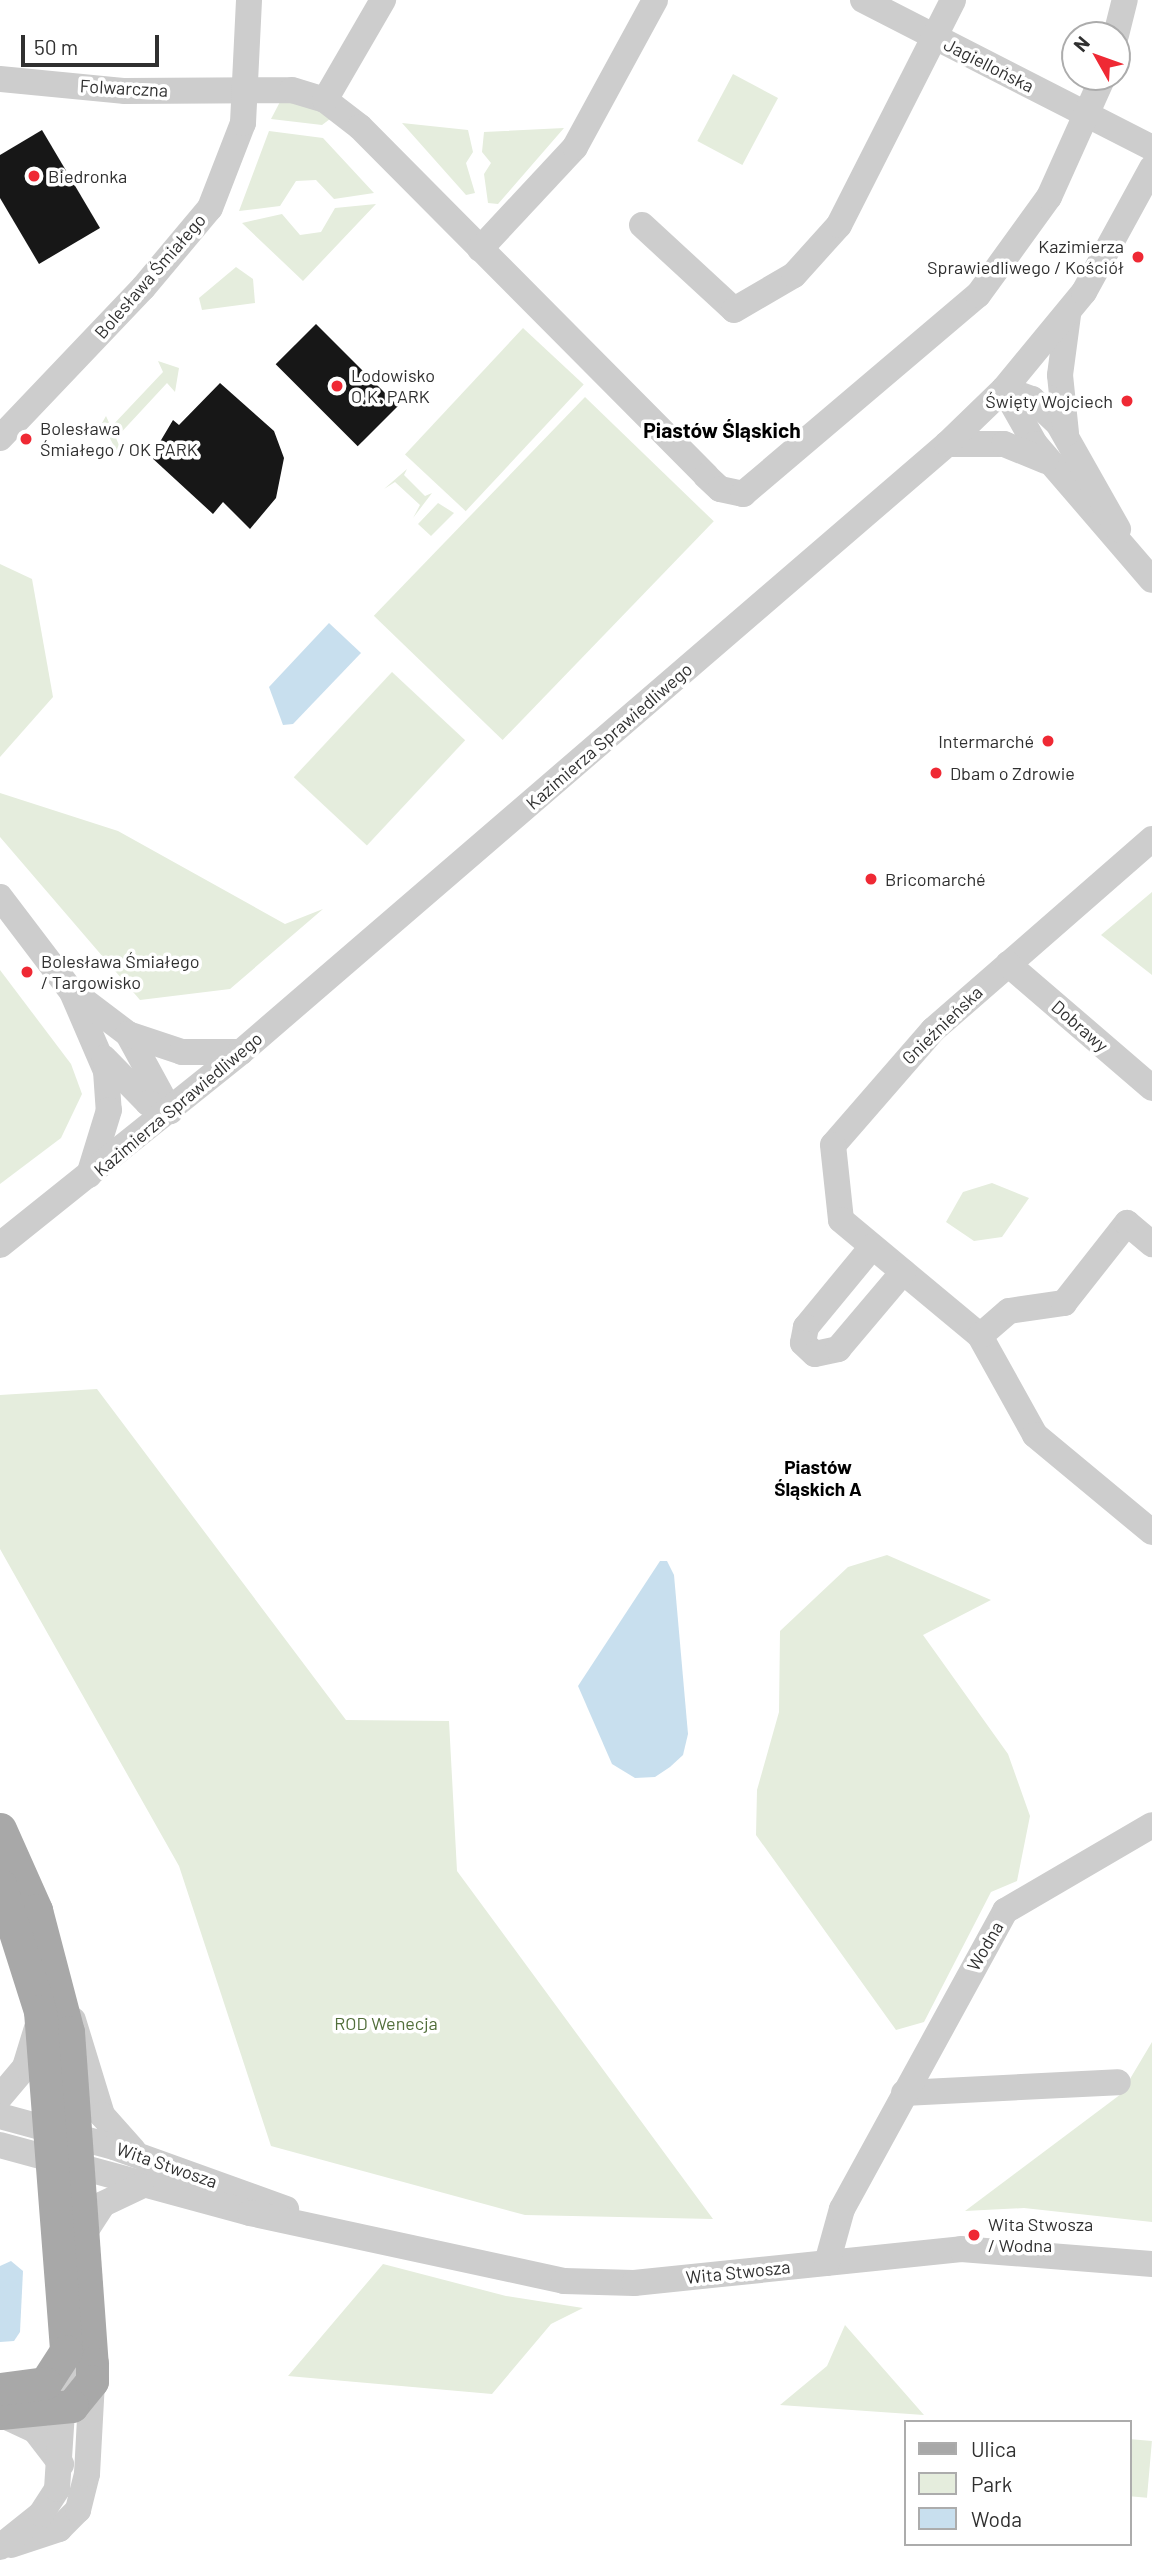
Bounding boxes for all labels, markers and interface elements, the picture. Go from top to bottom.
scale bar [24,21,163,65]
north arrow [1061,21,1131,91]
text: N [1068,31,1094,56]
street label: Jagiellońska [940,33,1038,97]
text: 50 m [34,34,78,59]
street label: Folwarczna [79,75,169,101]
place label: Biedronka [48,165,127,187]
marker: Biedronka [26,168,42,184]
street label: Bolesława Śmiałego [90,209,210,343]
place label: Kazimierza Sprawiedliwego / Kościół [927,236,1124,278]
marker: Kazimierza Sprawiedliwego / Kościół [1130,249,1146,265]
place label: Lodowisko O.K. PARK [351,365,435,408]
marker: Lodowisko O.K. PARK [329,378,345,394]
place label: Święty Wojciech [985,390,1113,412]
marker: Święty Wojciech [1119,393,1135,409]
district label: Piastów Śląskich [643,417,801,443]
place label: Bolesława Śmiałego / OK PARK [40,418,198,460]
marker: Bolesława Śmiałego / OK PARK [18,431,34,447]
street label: Kazimierza Sprawiedliwego [522,658,696,814]
place label: Intermarché [938,730,1034,752]
marker: Intermarché [1040,733,1056,749]
place label: Dbam o Zdrowie [950,762,1075,784]
marker: Dbam o Zdrowie [928,765,944,781]
place label: Bricomarché [885,868,986,890]
marker: Bricomarché [863,871,879,887]
place label: Bolesława Śmiałego / Targowisko [41,951,200,993]
marker: Bolesława Śmiałego / Targowisko [19,964,35,980]
street label: Gnieźnieńska [897,981,987,1069]
street label: Dobrawy [1047,996,1113,1056]
street label: Kazimierza Sprawiedliwego [90,1027,266,1181]
district label: Piastów Śląskich A [774,1456,862,1500]
street label: Wodna [962,1917,1008,1975]
park label: ROD Wenecja [334,2012,438,2034]
street label: Wita Stwosza [114,2138,220,2192]
place label: Wita Stwosza / Wodna [988,2214,1093,2256]
marker: Wita Stwosza / Wodna [966,2227,982,2243]
street label: Wita Stwosza [685,2256,791,2288]
legend [904,2420,1131,2546]
text: Ulica [971,2436,1016,2461]
text: Park [971,2471,1012,2496]
text: Woda [971,2506,1022,2531]

